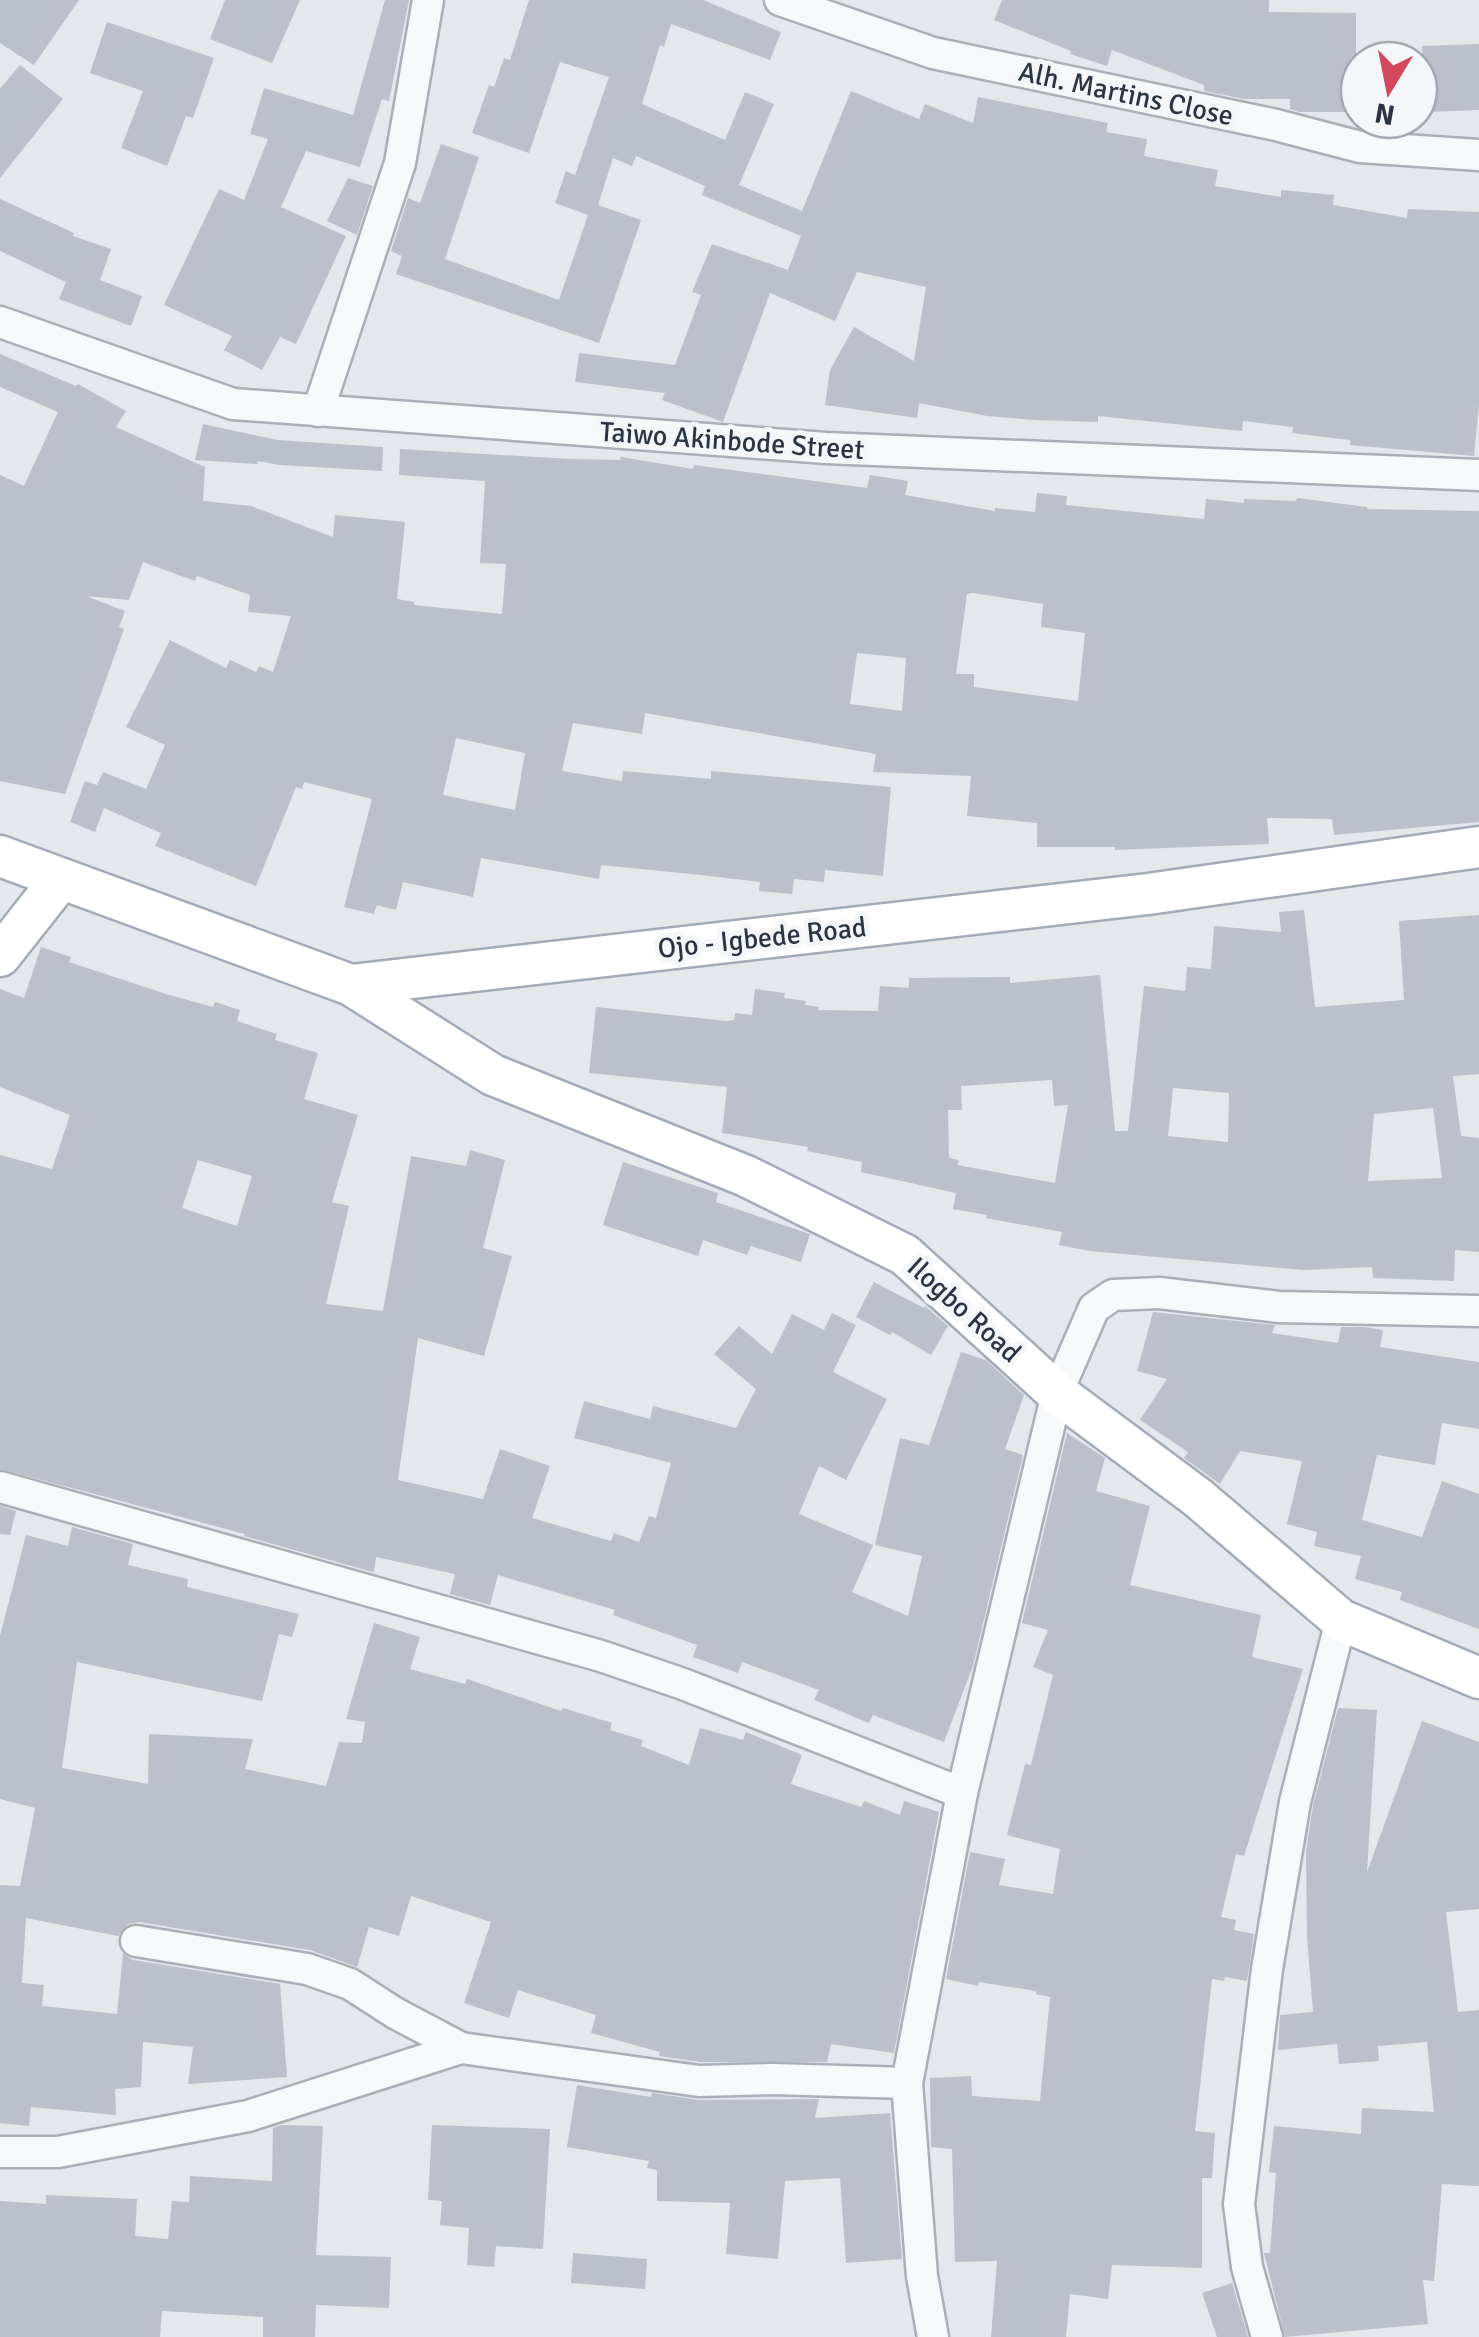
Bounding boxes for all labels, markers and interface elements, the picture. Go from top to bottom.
north arrow [1339,40,1439,140]
street label: Alh. Martins Close [1016,55,1236,133]
text: N [1372,95,1397,132]
street label: Taiwo Akinbode Street [599,415,866,467]
street label: Ojo - Igbede Road [656,910,868,966]
street label: Ilogbo Road [900,1250,1028,1370]

